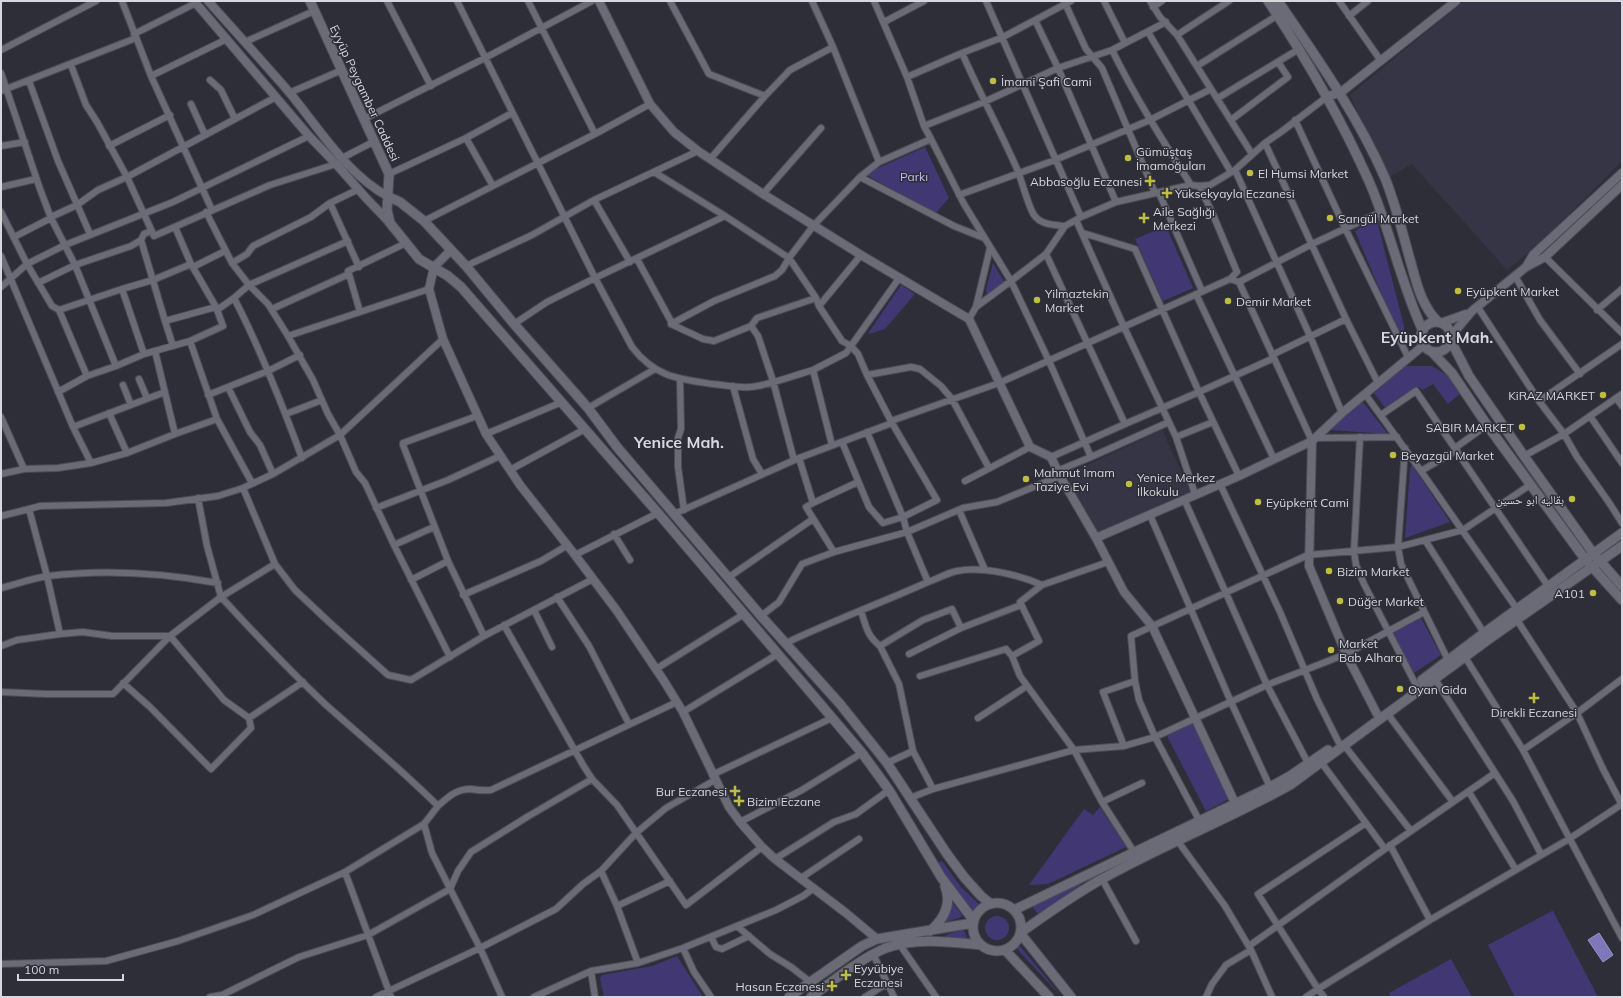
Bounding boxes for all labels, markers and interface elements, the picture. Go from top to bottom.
street label: Eyyüp Peygamber Caddesi [327,23,403,164]
place label: İmami Şafi Cami [1001,74,1092,89]
marker: İmami Şafi Cami [988,76,998,86]
place label: Gümüştaş İmamoğuları [1136,144,1206,173]
marker: Gümüştaş İmamoğuları [1123,153,1133,163]
place label: El Humsi Market [1258,166,1348,181]
marker: El Humsi Market [1245,168,1255,178]
park label: Parkı [900,169,928,184]
place label: Abbasoğlu Eczanesi [1030,174,1142,189]
marker: Abbasoğlu Eczanesi [1145,176,1155,186]
place label: Yüksekyayla Eczanesi [1174,186,1295,201]
marker: Yüksekyayla Eczanesi [1162,188,1172,198]
place label: Aile Sağlığı Merkezi [1153,204,1215,233]
place label: Sarıgül Market [1338,211,1419,226]
marker: Aile Sağlığı Merkezi [1138,212,1150,224]
marker: Sarıgül Market [1325,213,1335,223]
place label: Eyüpkent Market [1466,284,1559,299]
place label: Yilmaztekin Market [1044,286,1109,315]
marker: Eyüpkent Market [1453,286,1463,296]
place label: Demir Market [1236,294,1311,309]
marker: Yilmaztekin Market [1032,295,1042,305]
marker: Demir Market [1223,296,1233,306]
district label: Eyüpkent Mah. [1381,327,1493,347]
place label: KiRAZ MARKET [1508,388,1596,403]
marker: KiRAZ MARKET [1598,390,1608,400]
place label: SABIR MARKET [1426,420,1515,435]
marker: SABIR MARKET [1517,422,1527,432]
district label: Yenice Mah. [633,432,724,452]
place label: Beyazgül Market [1401,448,1494,463]
marker: Beyazgül Market [1388,450,1398,460]
place label: Mahmut İmam Taziye Evi [1034,465,1115,494]
place label: Yenice Merkez İlkokulu [1136,470,1215,499]
marker: Mahmut İmam Taziye Evi [1021,474,1031,484]
marker: Yenice Merkez İlkokulu [1124,479,1134,489]
place label: بقاليه ابو حسين [1496,492,1564,507]
marker: بقاليه ابو حسين [1567,494,1577,504]
place label: Eyüpkent Cami [1266,495,1349,510]
marker: Eyüpkent Cami [1253,497,1263,507]
place label: Bizim Market [1337,564,1409,579]
marker: Bizim Market [1324,566,1334,576]
place label: A101 [1555,586,1585,601]
marker: A101 [1588,588,1598,598]
place label: Düğer Market [1348,594,1424,609]
marker: Düğer Market [1335,596,1345,606]
place label: Market Bab Alhara [1339,636,1402,665]
marker: Market Bab Alhara [1326,645,1336,655]
place label: Oyan Gida [1408,682,1467,697]
marker: Oyan Gida [1395,684,1405,694]
marker: Direkli Eczanesi [1529,693,1539,703]
place label: Direkli Eczanesi [1491,705,1577,720]
place label: Bur Eczanesi [656,784,727,799]
marker: Bur Eczanesi [730,786,740,796]
place label: Bizim Eczane [747,794,821,809]
marker: Bizim Eczane [734,796,744,806]
scale bar [18,956,123,982]
place label: Eyyübiye Eczanesi [854,961,904,990]
text: 100 m [24,962,59,977]
marker: Eyyübiye Eczanesi [841,970,851,980]
place label: Hasan Eczanesi [736,979,824,994]
marker: Hasan Eczanesi [827,981,837,991]

